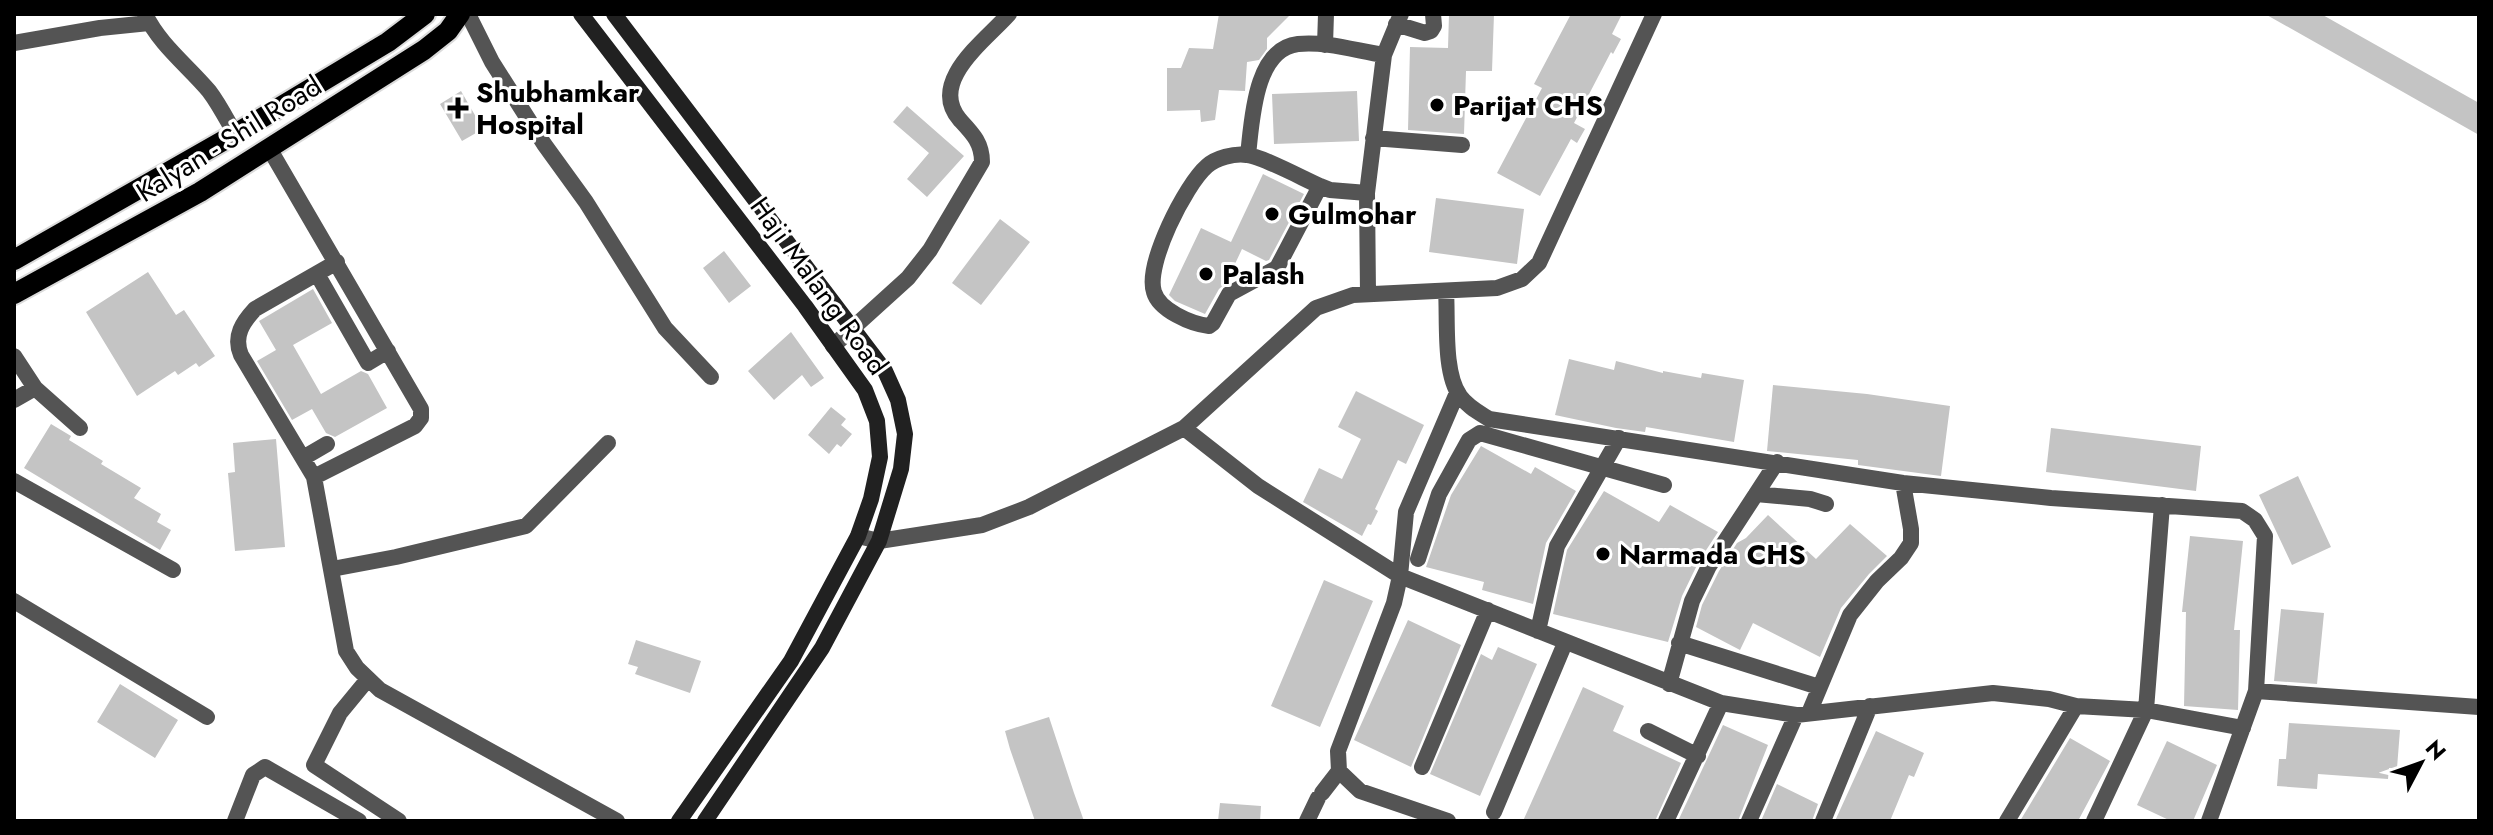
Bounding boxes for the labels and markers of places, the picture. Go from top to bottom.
place label: Shubhamkar Hospital [476,72,640,145]
place label: Parijat CHS [1453,85,1603,126]
marker: Parijat CHS [1428,96,1446,114]
marker: Shubhamkar Hospital [447,97,469,119]
place label: Gulmohar [1288,194,1417,235]
marker: Gulmohar [1263,205,1281,223]
place label: Palash [1222,254,1305,295]
marker: Palash [1197,265,1215,283]
place label: Narmada CHS [1619,534,1806,575]
marker: Narmada CHS [1594,545,1612,563]

